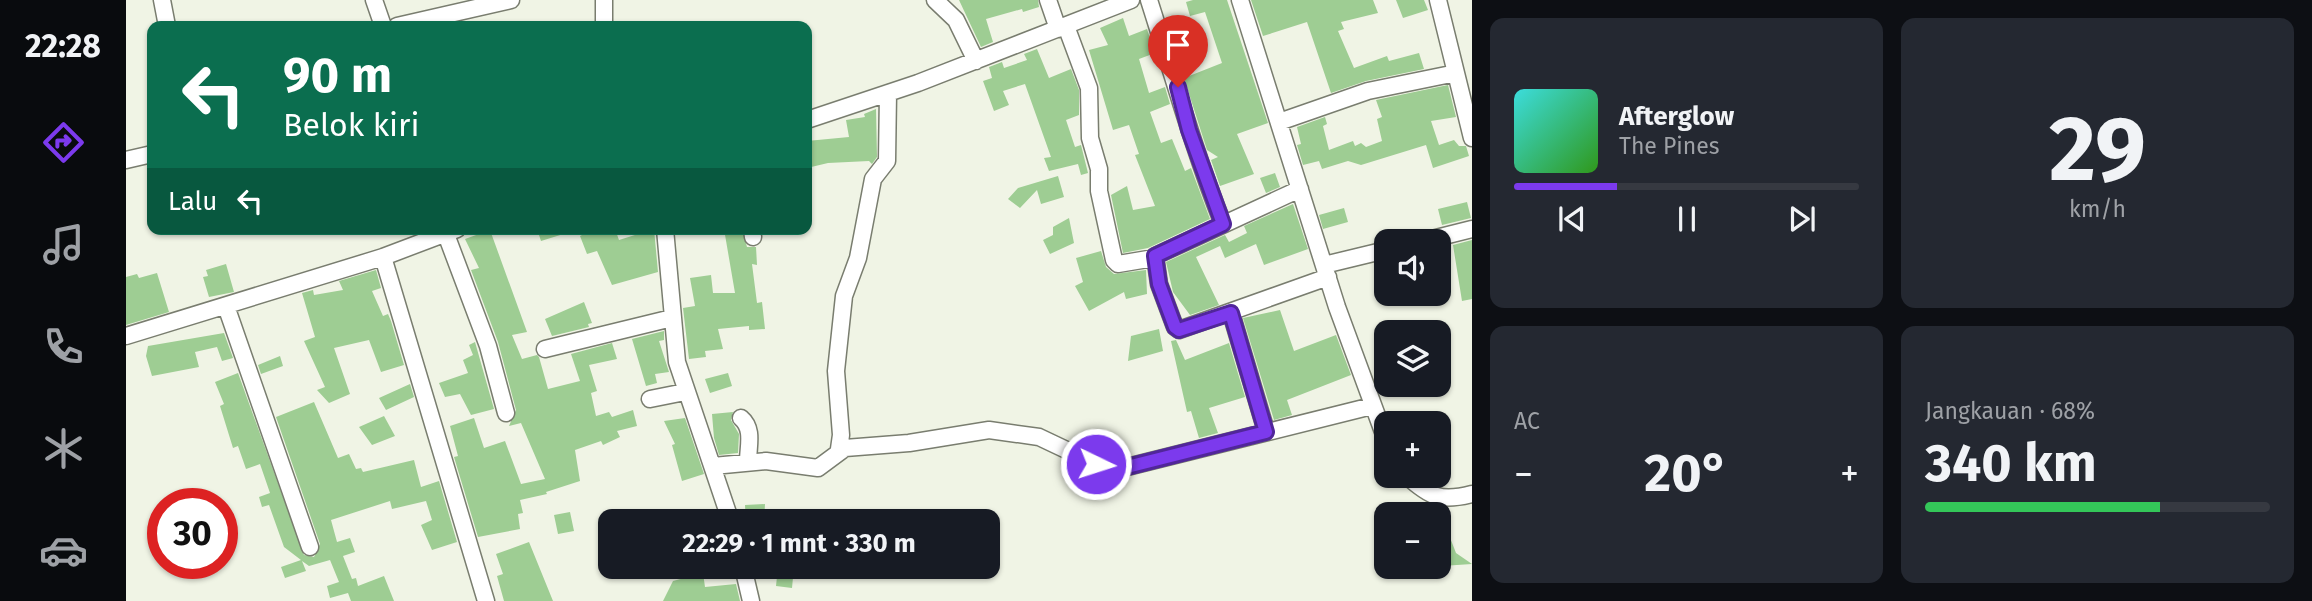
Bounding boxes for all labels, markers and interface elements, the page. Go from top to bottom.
pin [1148,15,1208,87]
icon: arrive [1159,26,1197,64]
text: 22:28 [25,27,101,65]
text: 90 m [283,46,392,105]
icon: left [168,49,259,140]
text: 29 [2049,95,2146,204]
text: Afterglow [1619,101,1734,132]
text: Belok kiri [283,106,419,144]
icon: directions [39,118,88,167]
text: The Pines [1619,132,1720,160]
icon: left [231,182,269,220]
text: Lalu [168,186,217,217]
text: km/h [2069,195,2126,223]
icon: previous [1553,200,1591,238]
icon: pause [1668,200,1706,238]
icon: next [1783,200,1821,238]
icon: music [39,220,88,269]
map controls [1374,229,1451,579]
button: sound [1374,229,1451,306]
button: layers [1374,320,1451,397]
icon: phone [39,322,88,371]
text: Jangkauan · 68% [1925,397,2095,425]
text: AC [1514,407,1540,435]
button: + [1374,411,1451,488]
icon: climate [39,424,88,473]
position arrow [1059,427,1133,501]
text: 340 km [1925,432,2097,495]
text: 20° [1644,442,1729,505]
text: − [1514,451,1533,497]
text: + [1840,451,1859,497]
speed limit sign: 30 [147,488,238,579]
button: − [1374,502,1451,579]
icon: car [39,526,88,575]
text: 22:29 · 1 mnt · 330 m [682,528,916,559]

